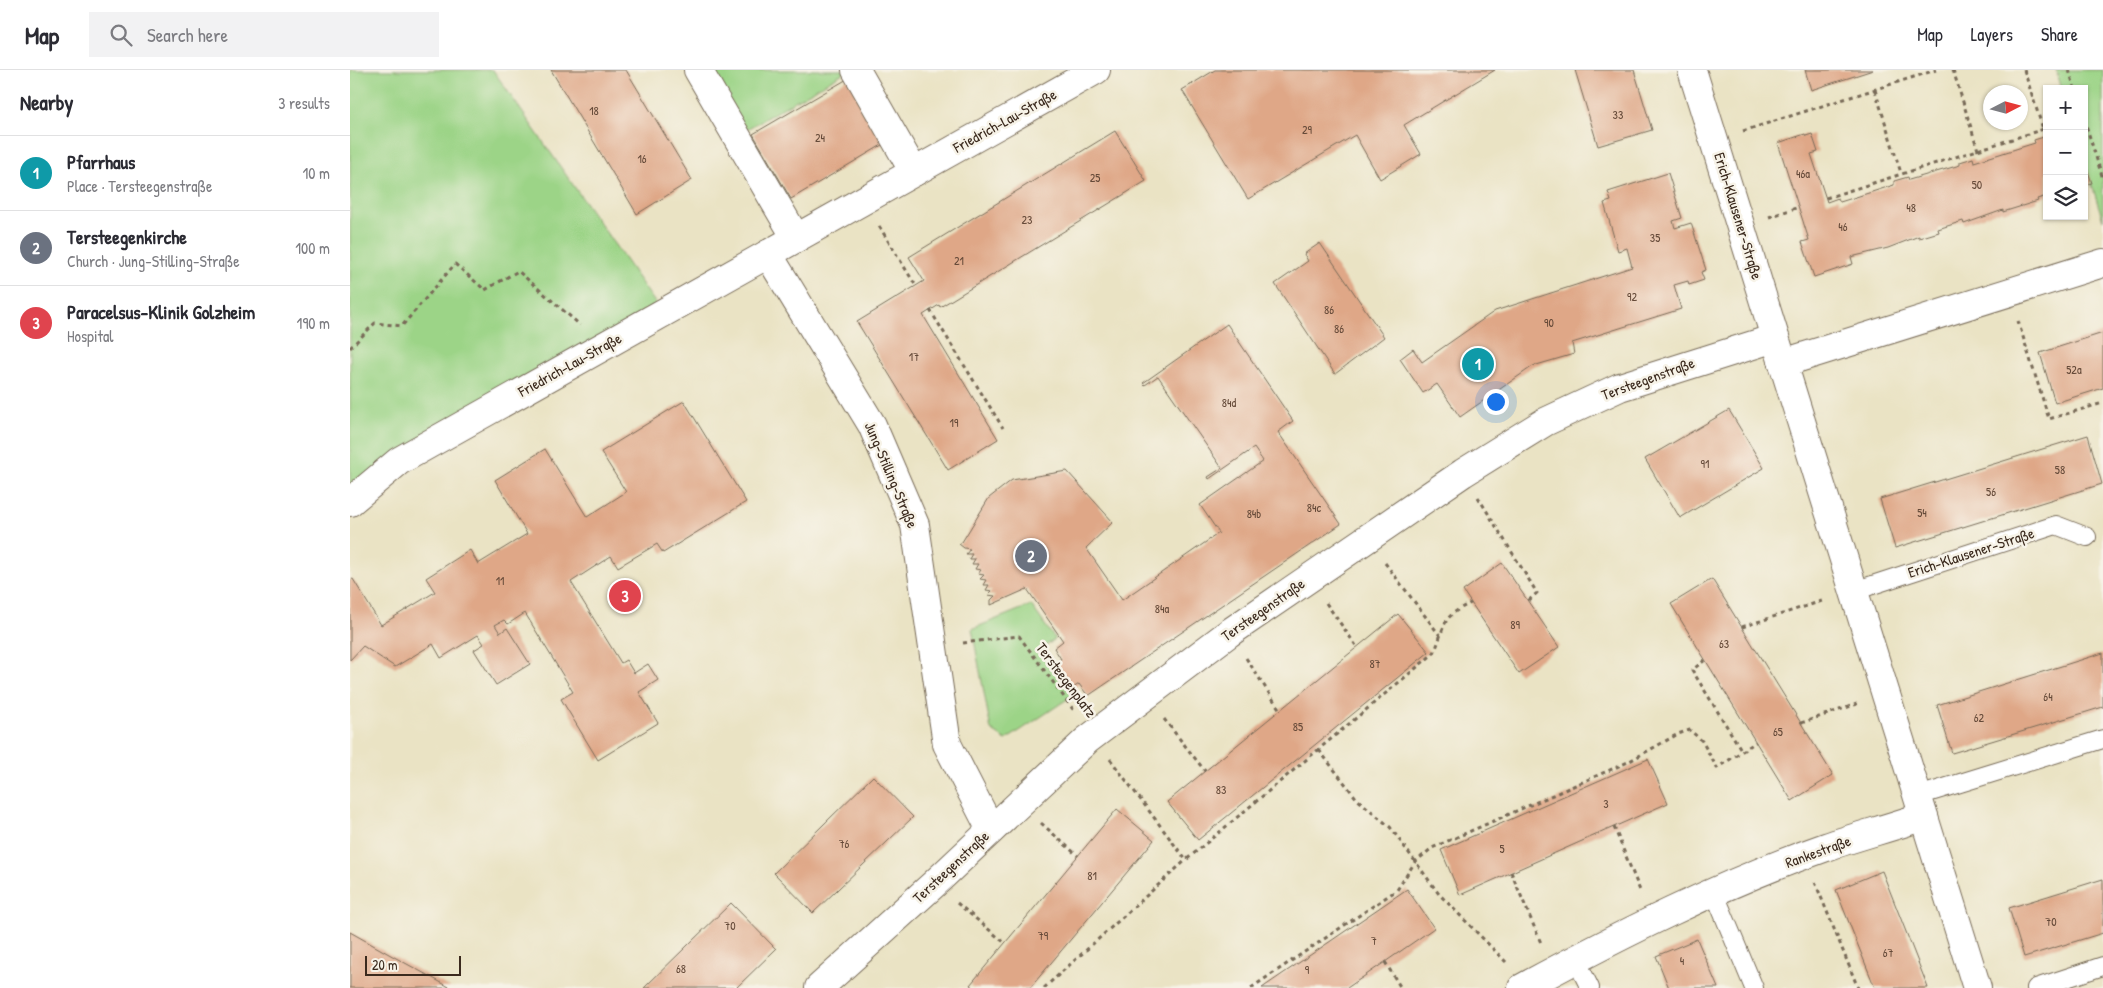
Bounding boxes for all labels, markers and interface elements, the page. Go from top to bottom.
search box [89,12,439,57]
text: Map [25,19,59,51]
icon: search [107,21,135,49]
text: Search here [147,22,228,48]
text: Map [1917,22,1943,47]
text: Layers [1971,22,2013,47]
text: Share [2041,22,2078,47]
street label: Friedrich-Lau-Straße [948,83,1060,158]
north arrow [1983,85,2028,130]
map controls [2043,85,2088,220]
button: + [2043,85,2088,130]
text: Nearby [20,88,73,117]
text: 3 results [278,92,330,114]
house number: 18 [589,102,599,119]
house number: 33 [1613,106,1623,123]
house number: 29 [1302,121,1313,138]
house number: 24 [815,129,826,146]
button: − [2043,130,2088,175]
text: Pfarrhaus [67,149,135,175]
house number: 16 [637,150,647,167]
street label: Erich-Klausener-Straße [1709,150,1768,282]
text: 1 [33,162,39,184]
text: 10 m [302,162,330,184]
house number: 46a [1796,165,1810,182]
house number: 25 [1090,169,1100,186]
text: Place · Tersteegenstraße [67,175,212,197]
button: layers [2043,175,2088,220]
house number: 50 [1972,176,1982,193]
house number: 48 [1906,199,1916,216]
house number: 23 [1022,211,1033,228]
house number: 46 [1838,218,1848,235]
text: Tersteegenkirche [67,224,187,250]
house number: 35 [1650,229,1660,246]
text: 2 [32,237,40,259]
text: 100 m [295,237,330,259]
text: Church · Jung-Stilling-Straße [67,250,240,272]
house number: 21 [954,252,964,269]
house number: 92 [1627,288,1637,305]
text: Paracelsus-Klinik Golzheim [67,299,255,325]
house number: 86 [1324,301,1334,318]
text: 3 [32,312,40,334]
text: 190 m [297,312,330,334]
house number: 90 [1544,314,1554,331]
house number: 86 [1334,320,1344,337]
text: Hospital [67,325,114,347]
street label: Friedrich-Lau-Straße [513,327,625,402]
pin: 1 [1462,345,1494,383]
house number: 17 [909,348,919,365]
street label: Tersteegenstraße [1598,352,1697,405]
house number: 52a [2066,361,2082,378]
your location [1483,389,1509,415]
house number: 84d [1222,394,1237,411]
house number: 19 [950,414,959,431]
street label: Jung-Stilling-Straße [860,418,923,531]
house number: 91 [1701,455,1709,472]
house number: 58 [2055,461,2065,478]
house number: 56 [1986,483,1996,500]
house number: 84c [1307,499,1322,516]
house number: 54 [1917,504,1927,521]
house number: 84b [1247,505,1261,522]
street label: Erich-Klausener-Straße [1905,522,2037,583]
pin: 2 [1015,537,1047,575]
house number: 11 [496,572,504,589]
street label: Tersteegenstraße [1217,573,1309,646]
pin: 3 [609,577,641,615]
house number: 84a [1155,600,1169,617]
house number: 89 [1510,616,1520,633]
house number: 63 [1719,635,1729,652]
street label: Tersteegenplatz [1031,638,1102,722]
house number: 87 [1369,655,1381,672]
house number: 64 [2043,688,2053,705]
house number: 62 [1974,709,1985,726]
house number: 85 [1293,718,1303,735]
house number: 65 [1773,723,1783,740]
house number: 83 [1216,781,1226,798]
house number: 3 [1603,795,1609,812]
street label: Tersteegenstraße [908,826,994,908]
street label: Rankestraße [1782,830,1853,873]
house number: 76 [839,835,850,852]
house number: 5 [1499,840,1505,857]
house number: 81 [1087,867,1097,884]
house number: 70 [2045,913,2057,930]
house number: 70 [724,917,736,934]
house number: 79 [1038,927,1049,944]
house number: 7 [1371,932,1377,949]
house number: 67 [1883,944,1893,961]
house number: 4 [1680,952,1685,969]
scale bar [365,953,461,976]
text: 20 m [372,955,398,974]
house number: 68 [676,960,686,977]
house number: 9 [1305,961,1310,978]

